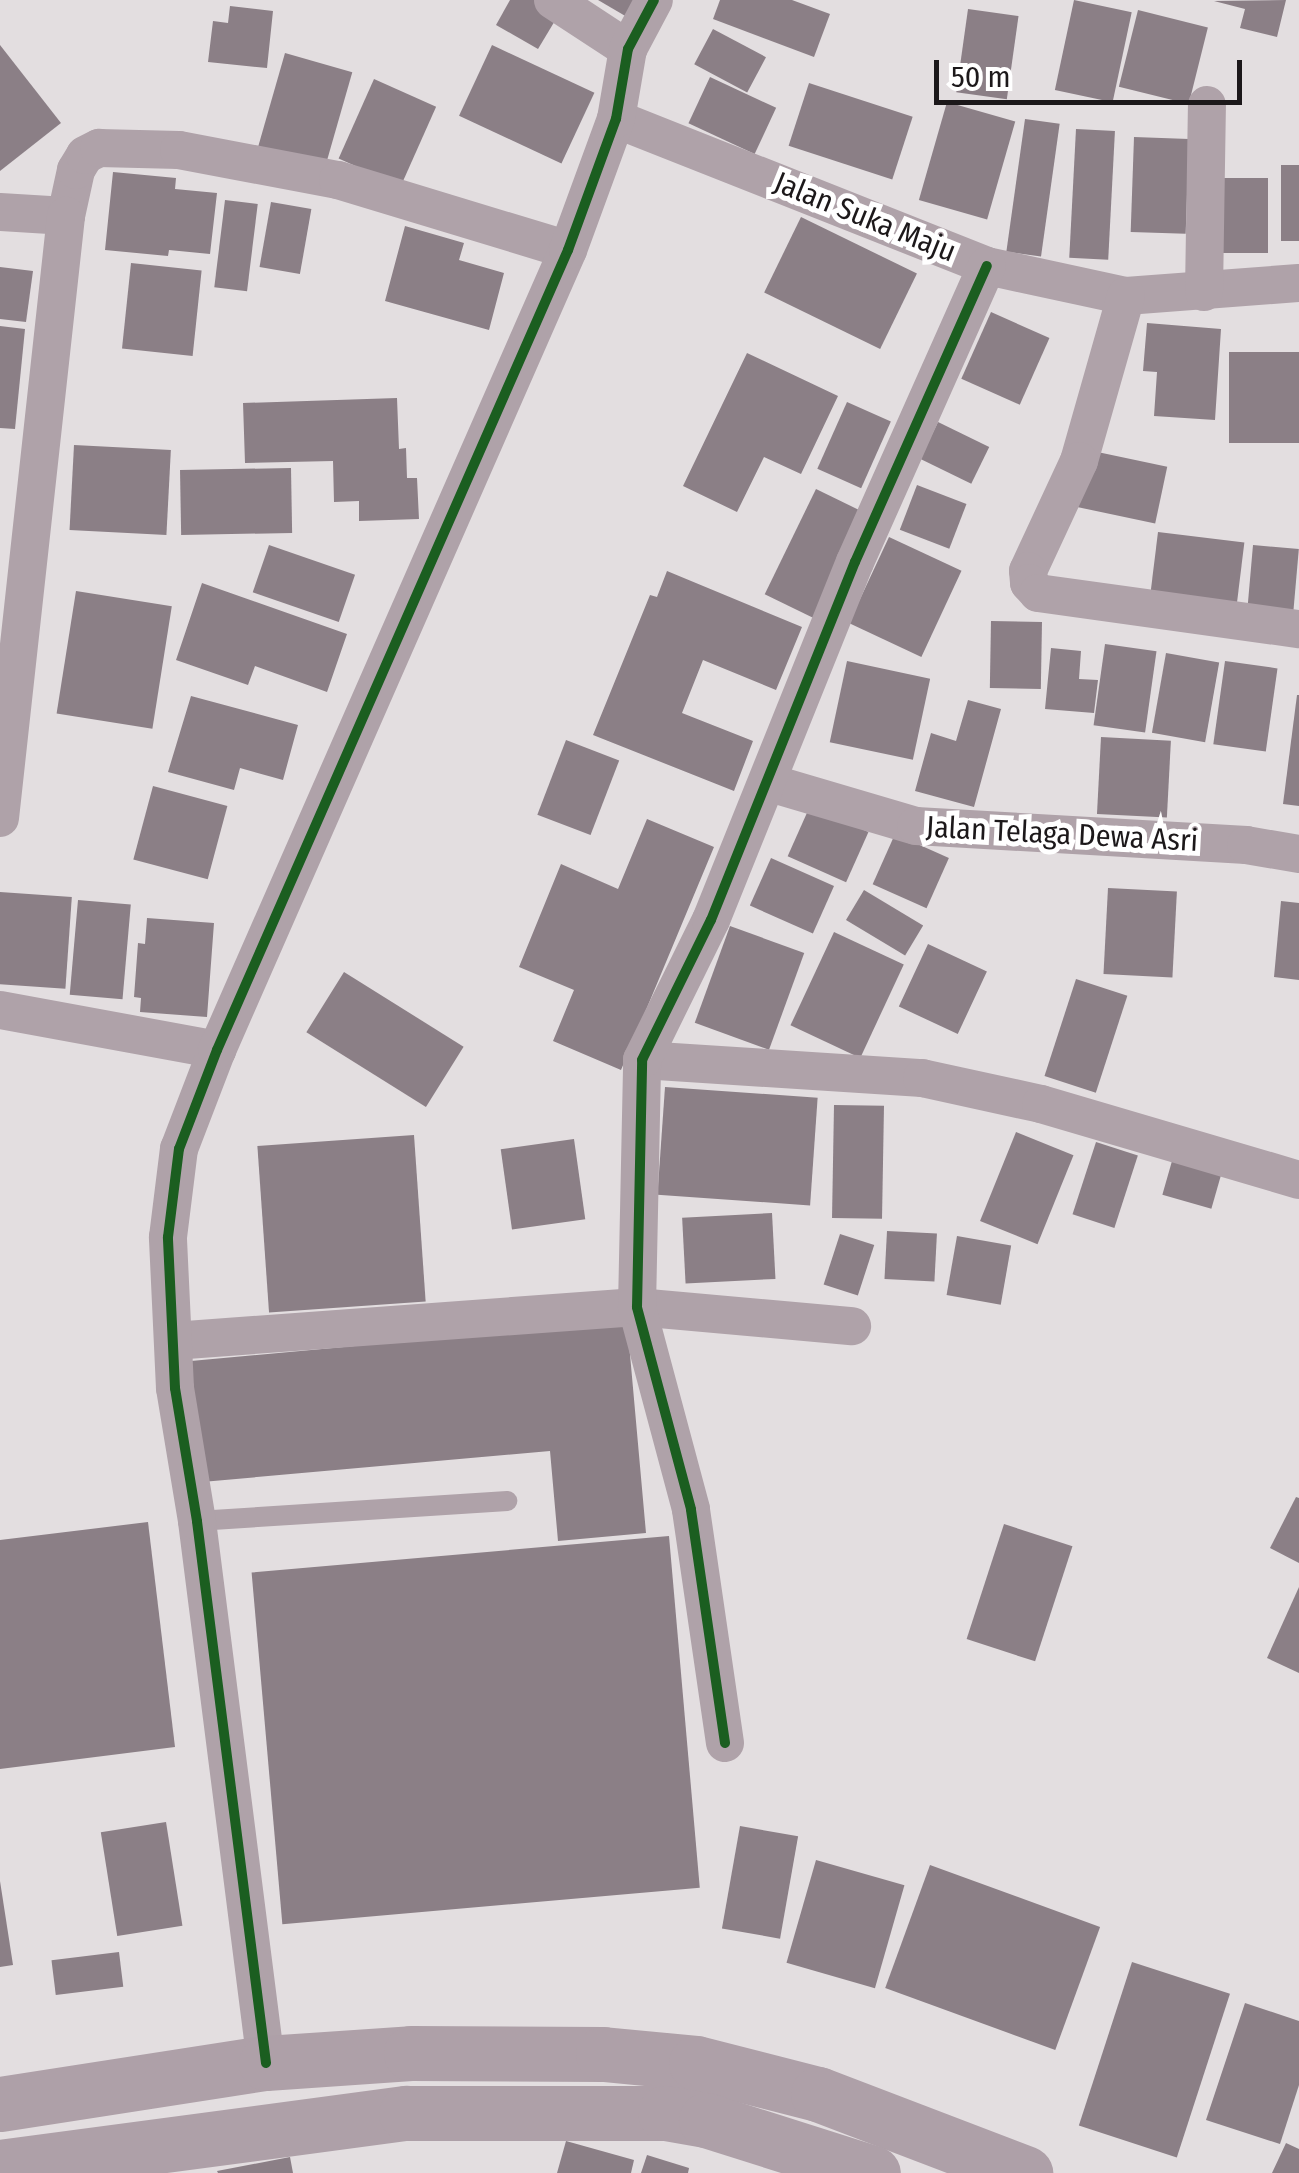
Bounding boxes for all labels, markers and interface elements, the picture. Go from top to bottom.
scale bar [939,40,1246,102]
text: 50 m [951,59,1011,95]
street label: Jalan Suka Maju [769,164,961,270]
street label: Jalan Telaga Dewa Asri [925,809,1199,859]

